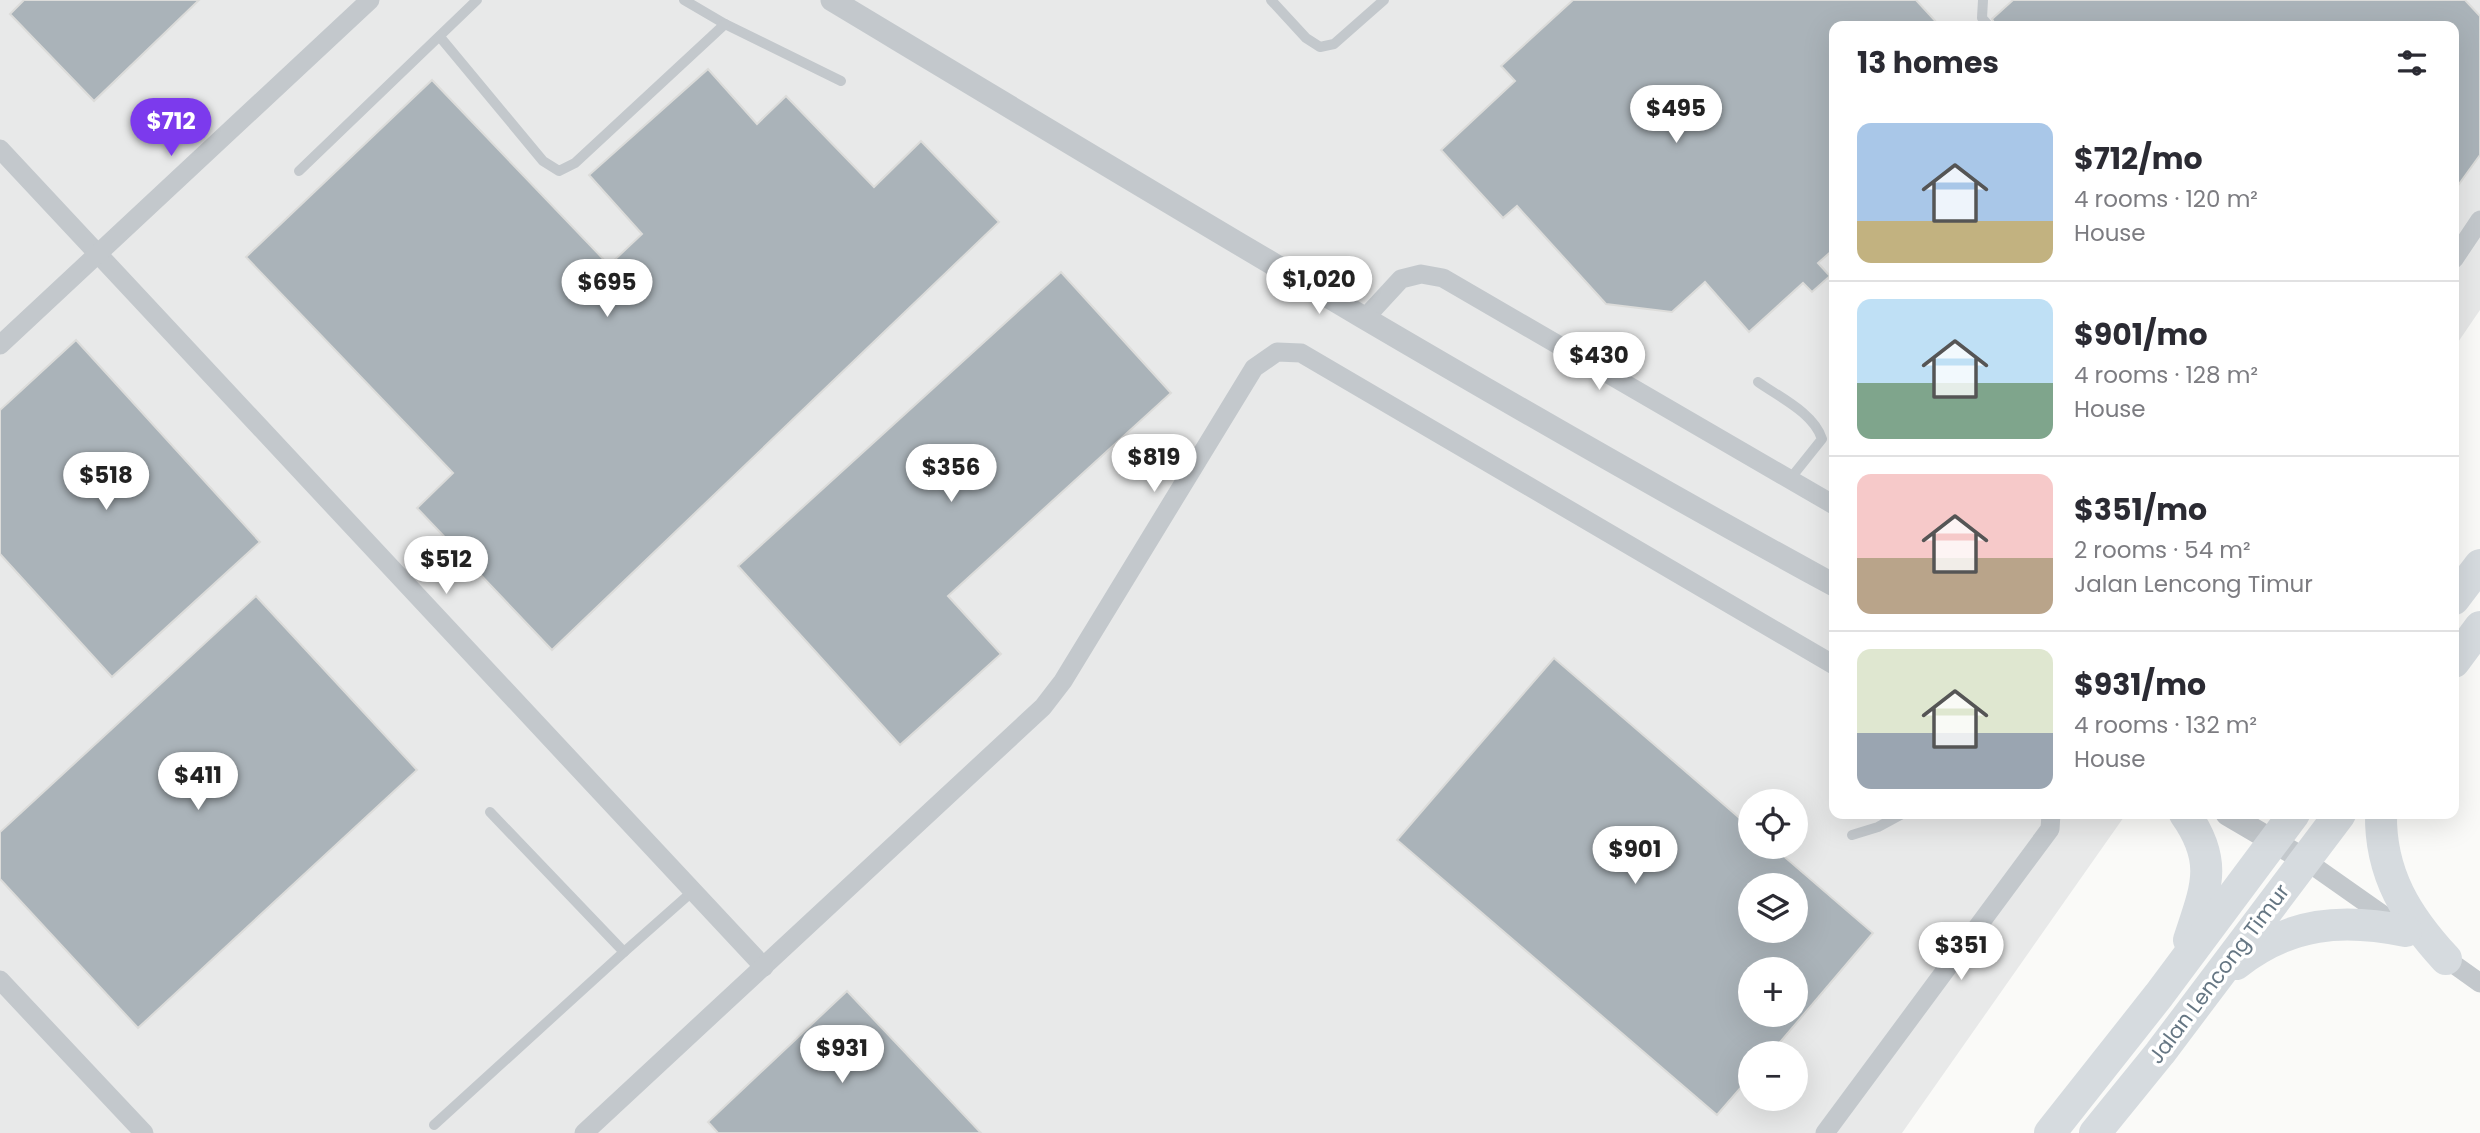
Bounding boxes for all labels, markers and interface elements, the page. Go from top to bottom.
text: 13 homes [1857,41,1999,84]
icon: filters [2393,44,2431,82]
pin: $495 [1635,86,1717,145]
text: $495 [1646,92,1706,124]
pin: $712 [130,99,212,158]
text: $712 [146,105,196,137]
text: $712/mo [2074,137,2203,180]
icon: home [1913,151,1997,235]
text: 4 rooms · 120 m² [2074,183,2258,215]
text: House [2074,217,2146,249]
pin: $1,020 [1262,256,1376,316]
pin: $695 [566,260,648,319]
text: $1,020 [1282,263,1356,295]
text: $695 [578,266,636,298]
text: $901/mo [2074,313,2208,356]
icon: home [1913,327,1997,411]
pin: $430 [1558,332,1640,392]
text: $430 [1569,339,1629,371]
text: 4 rooms · 128 m² [2074,359,2258,391]
text: House [2074,393,2146,425]
pin: $819 [1113,434,1195,494]
text: $819 [1128,441,1180,473]
pin: $356 [910,444,992,504]
text: $356 [922,451,980,483]
pin: $518 [65,452,147,512]
text: $518 [79,459,133,491]
text: $351/mo [2074,488,2207,531]
icon: home [1913,502,1997,586]
text: 2 rooms · 54 m² [2074,534,2251,566]
pin: $512 [405,536,487,596]
text: $512 [420,543,472,575]
text: Jalan Lencong Timur [2074,568,2313,600]
text: $931/mo [2074,663,2206,706]
icon: home [1913,677,1997,761]
text: 4 rooms · 132 m² [2074,709,2257,741]
text: House [2074,743,2146,775]
pin: $411 [157,752,239,812]
text: $411 [174,759,222,791]
map controls [1738,789,1808,1111]
button: locate [1738,789,1808,859]
pin: $901 [1594,826,1676,886]
text: $901 [1609,833,1661,865]
button: layers [1738,873,1808,943]
street label: Jalan Lencong Timur [2141,878,2296,1070]
pin: $351 [1920,922,2002,982]
text: $351 [1935,929,1987,961]
button: + [1738,957,1808,1027]
pin: $931 [801,1026,883,1085]
text: $931 [816,1032,868,1064]
button: − [1738,1041,1808,1111]

